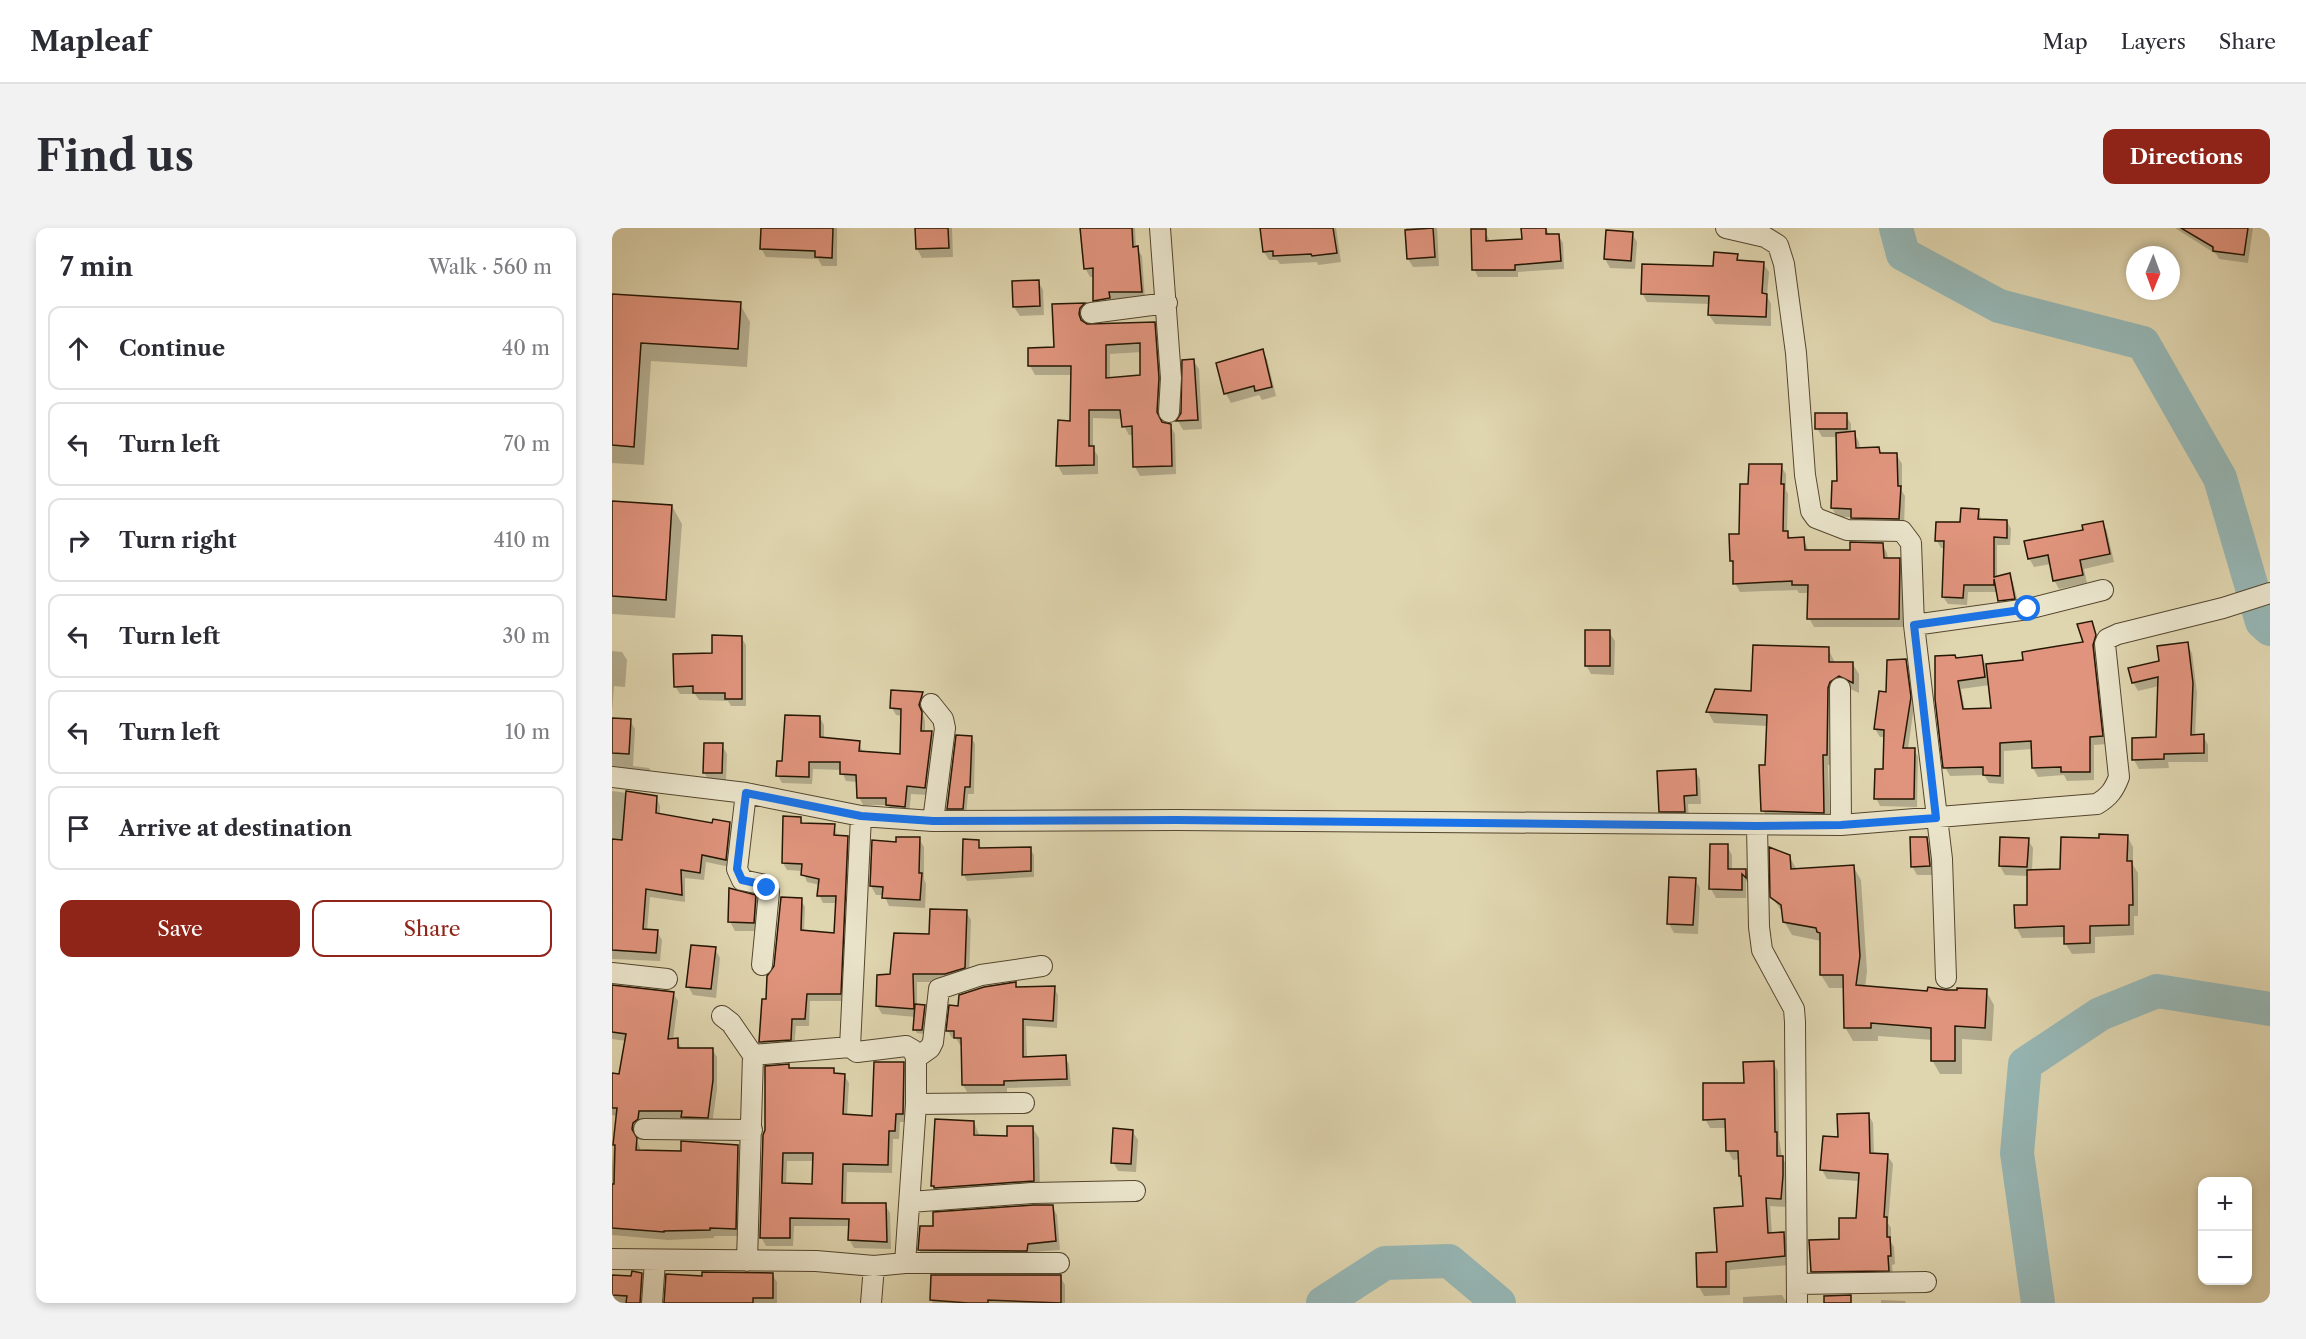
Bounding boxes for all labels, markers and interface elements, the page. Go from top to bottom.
text: Mapleaf [30,24,149,58]
text: Map [2043,29,2088,54]
text: Layers [2121,29,2186,54]
text: Share [2219,29,2276,54]
button: Directions [2103,129,2270,184]
text: Find us [36,130,194,182]
north arrow [2126,246,2180,300]
text: 7 min [60,251,133,283]
text: Walk · 560 m [429,255,552,279]
icon: ahead [62,332,95,365]
text: Continue [119,335,225,362]
text: 40 m [502,336,550,360]
icon: left [62,428,95,461]
text: Turn left [119,431,220,458]
text: 70 m [504,432,550,456]
icon: right [62,524,95,557]
text: Turn right [119,527,237,554]
text: 410 m [493,528,550,552]
route start [2014,595,2040,621]
icon: left [62,620,95,653]
text: Turn left [119,623,220,650]
text: 30 m [502,624,550,648]
icon: left [62,716,95,749]
text: Turn left [119,719,220,746]
text: 10 m [505,720,550,744]
icon: arrive [62,812,95,845]
text: Arrive at destination [119,815,352,842]
route end [753,874,779,900]
button: Save [60,900,300,957]
button: Share [312,900,552,957]
map controls [2198,1177,2252,1285]
button: + [2198,1177,2252,1231]
button: − [2198,1231,2252,1285]

